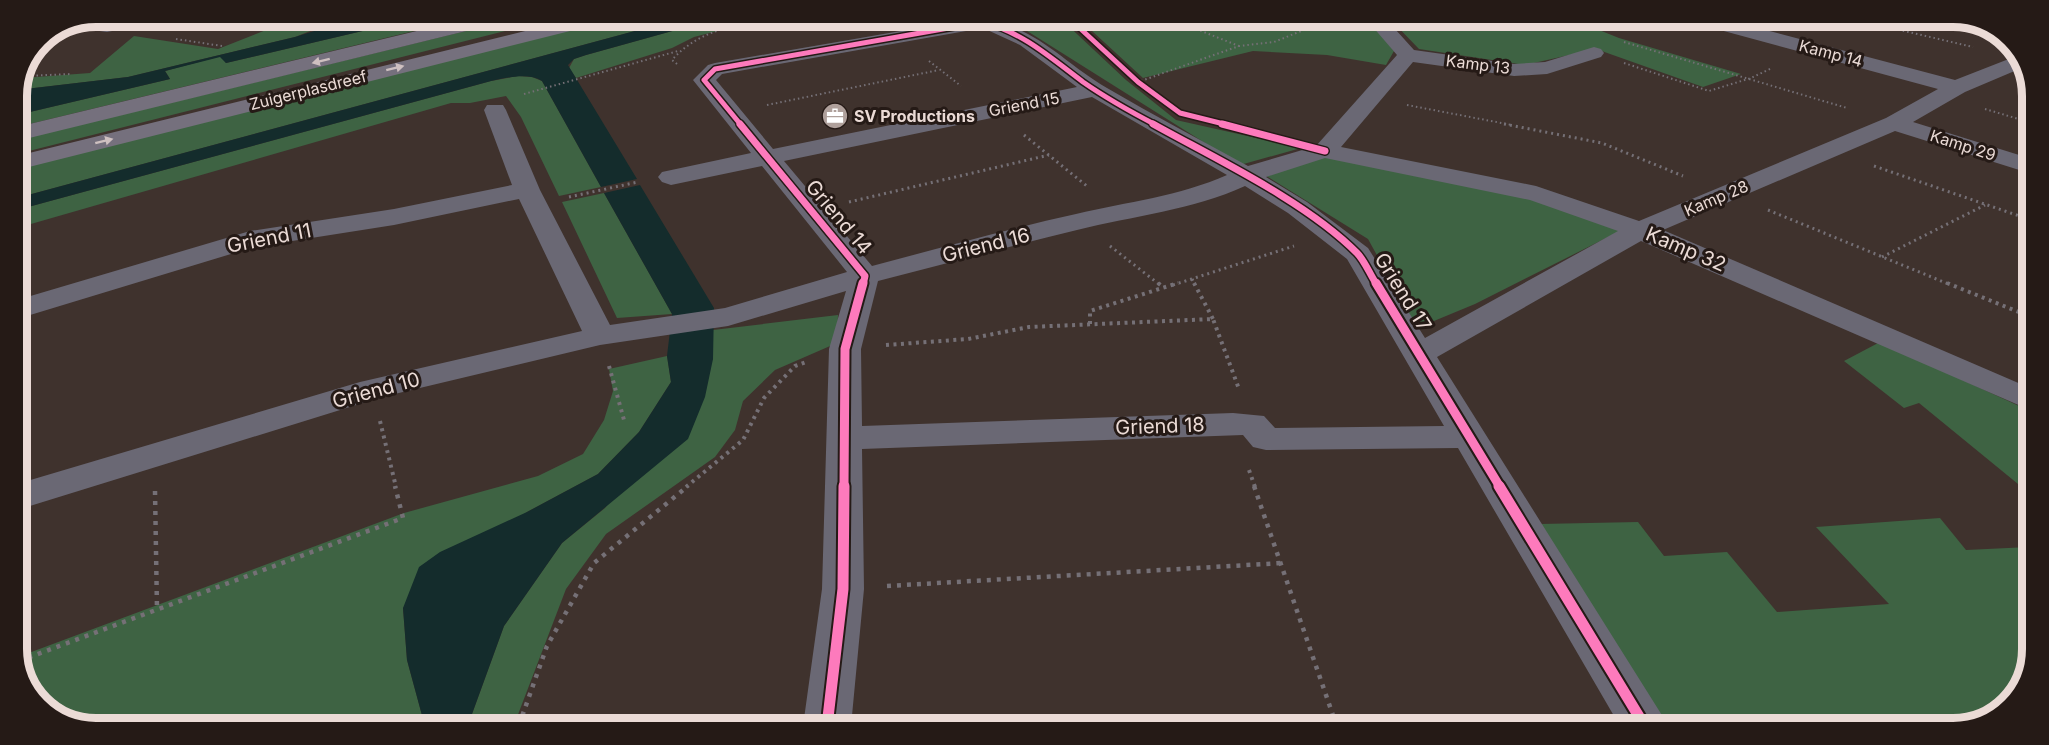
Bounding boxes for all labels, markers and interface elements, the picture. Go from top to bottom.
street label: Kamp 14 [1797,35,1865,71]
street label: Kamp 13 [1445,50,1511,78]
one-way arrow [312,56,330,66]
one-way arrow [386,63,405,73]
street label: Zuigerplasdreef [247,66,369,114]
street label: Griend 15 [987,87,1061,121]
office icon: SV Productions [820,101,850,131]
place label: SV Productions [854,106,975,126]
street label: Kamp 29 [1928,125,1998,165]
one-way arrow [95,136,114,146]
street label: Griend 14 [801,175,877,259]
street label: Kamp 28 [1681,176,1751,220]
street label: Griend 11 [225,218,313,258]
street label: Kamp 32 [1642,221,1730,277]
street label: Griend 16 [940,223,1032,267]
street label: Griend 17 [1369,248,1437,336]
street label: Griend 10 [330,367,422,413]
street label: Griend 18 [1115,412,1205,440]

